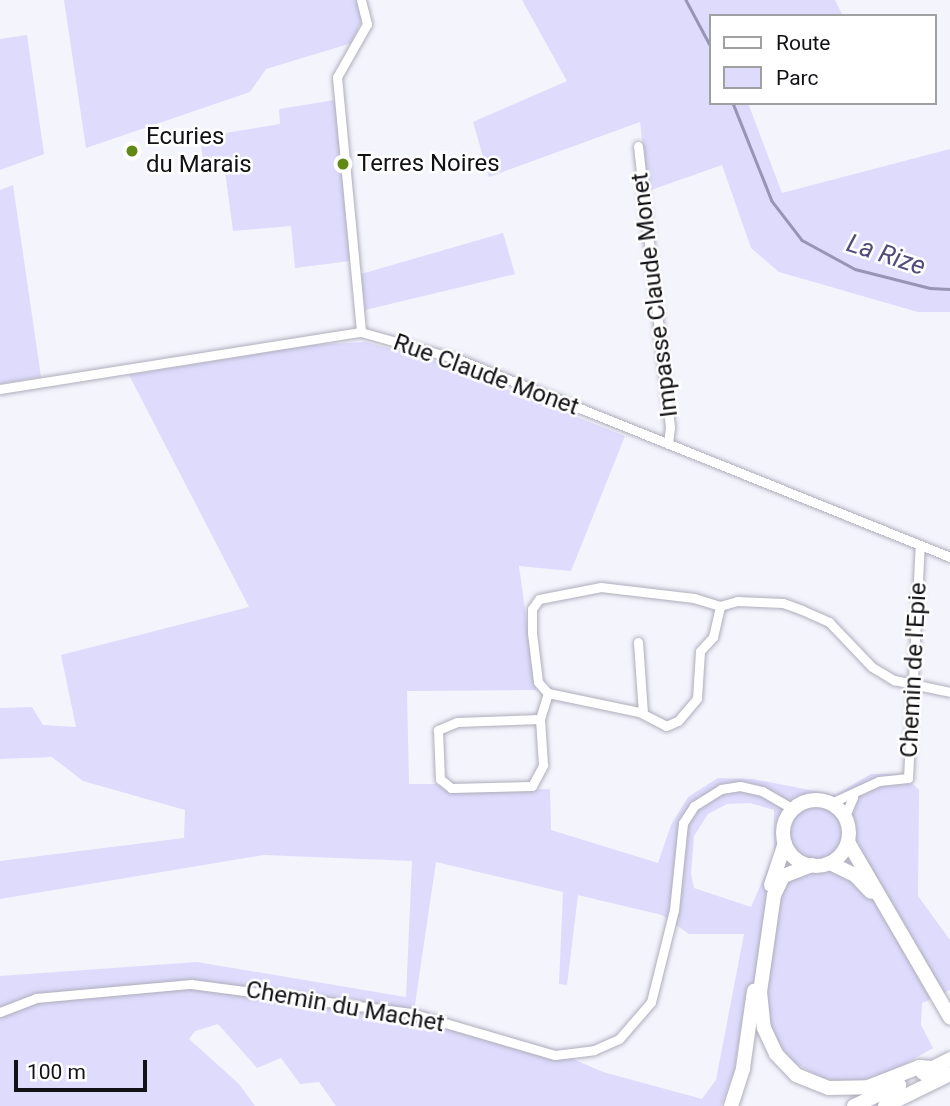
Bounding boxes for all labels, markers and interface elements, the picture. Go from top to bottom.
legend [708,14,936,105]
text: Route [776,31,831,55]
text: Parc [776,66,818,90]
place label: Ecuries du Marais [146,123,252,179]
marker: Ecuries du Marais [124,143,140,159]
place label: Terres Noires [357,150,500,178]
marker: Terres Noires [335,156,351,172]
street label: Impasse Claude Monet [626,171,684,419]
water label: La Rize [843,228,929,282]
street label: Rue Claude Monet [389,328,583,422]
street label: Chemin de l'Epie [895,582,933,758]
street label: Chemin du Machet [244,975,446,1039]
scale bar [18,1046,150,1090]
text: 100 m [27,1060,86,1084]

